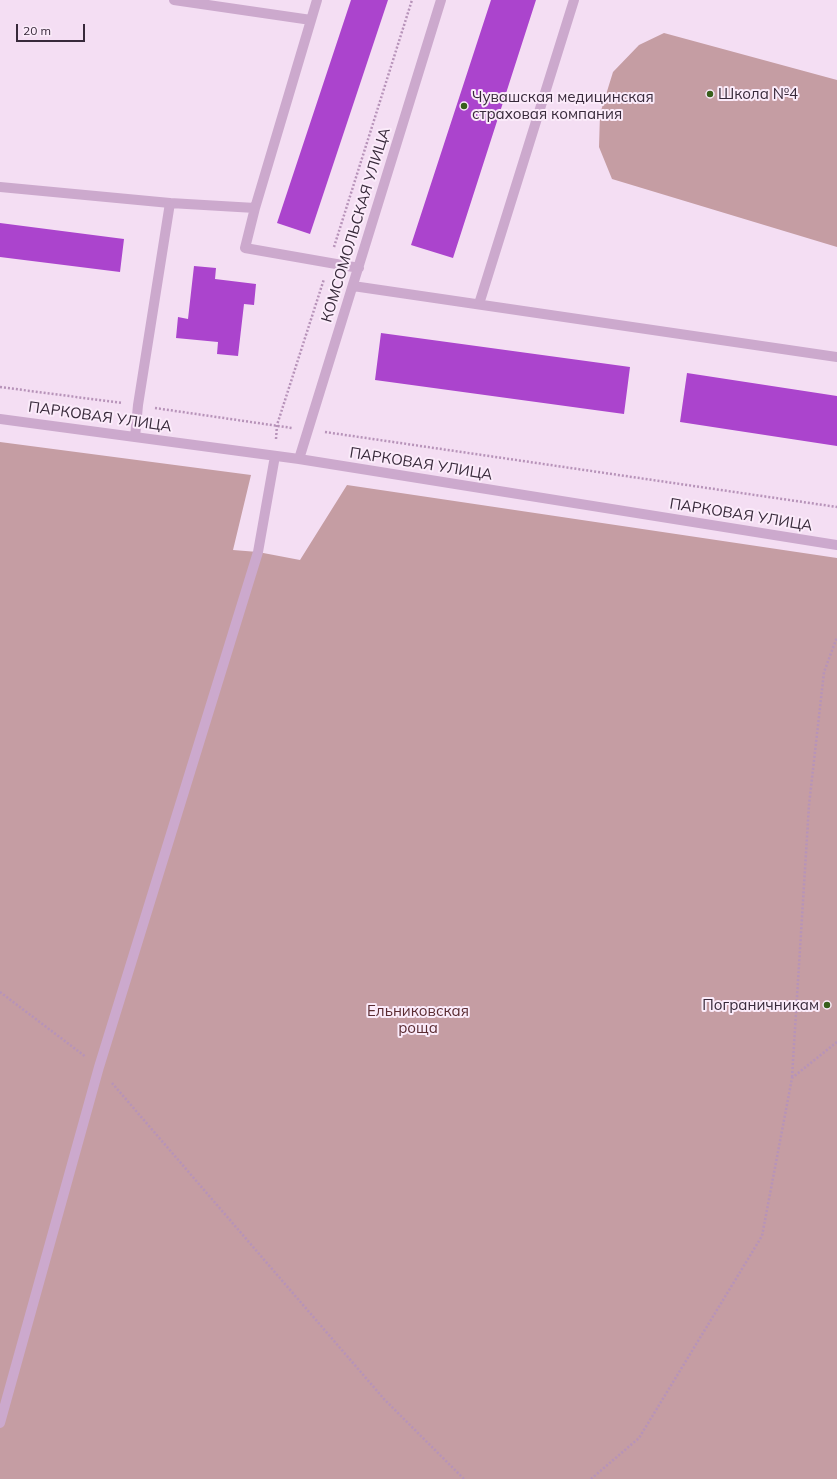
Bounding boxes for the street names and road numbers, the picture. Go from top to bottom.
street label: КОМСОМОЛЬСКАЯ УЛИЦА [318,125,394,325]
street label: ПАРКОВАЯ УЛИЦА [27,398,173,436]
street label: ПАРКОВАЯ УЛИЦА [348,444,494,484]
street label: ПАРКОВАЯ УЛИЦА [668,495,814,535]

